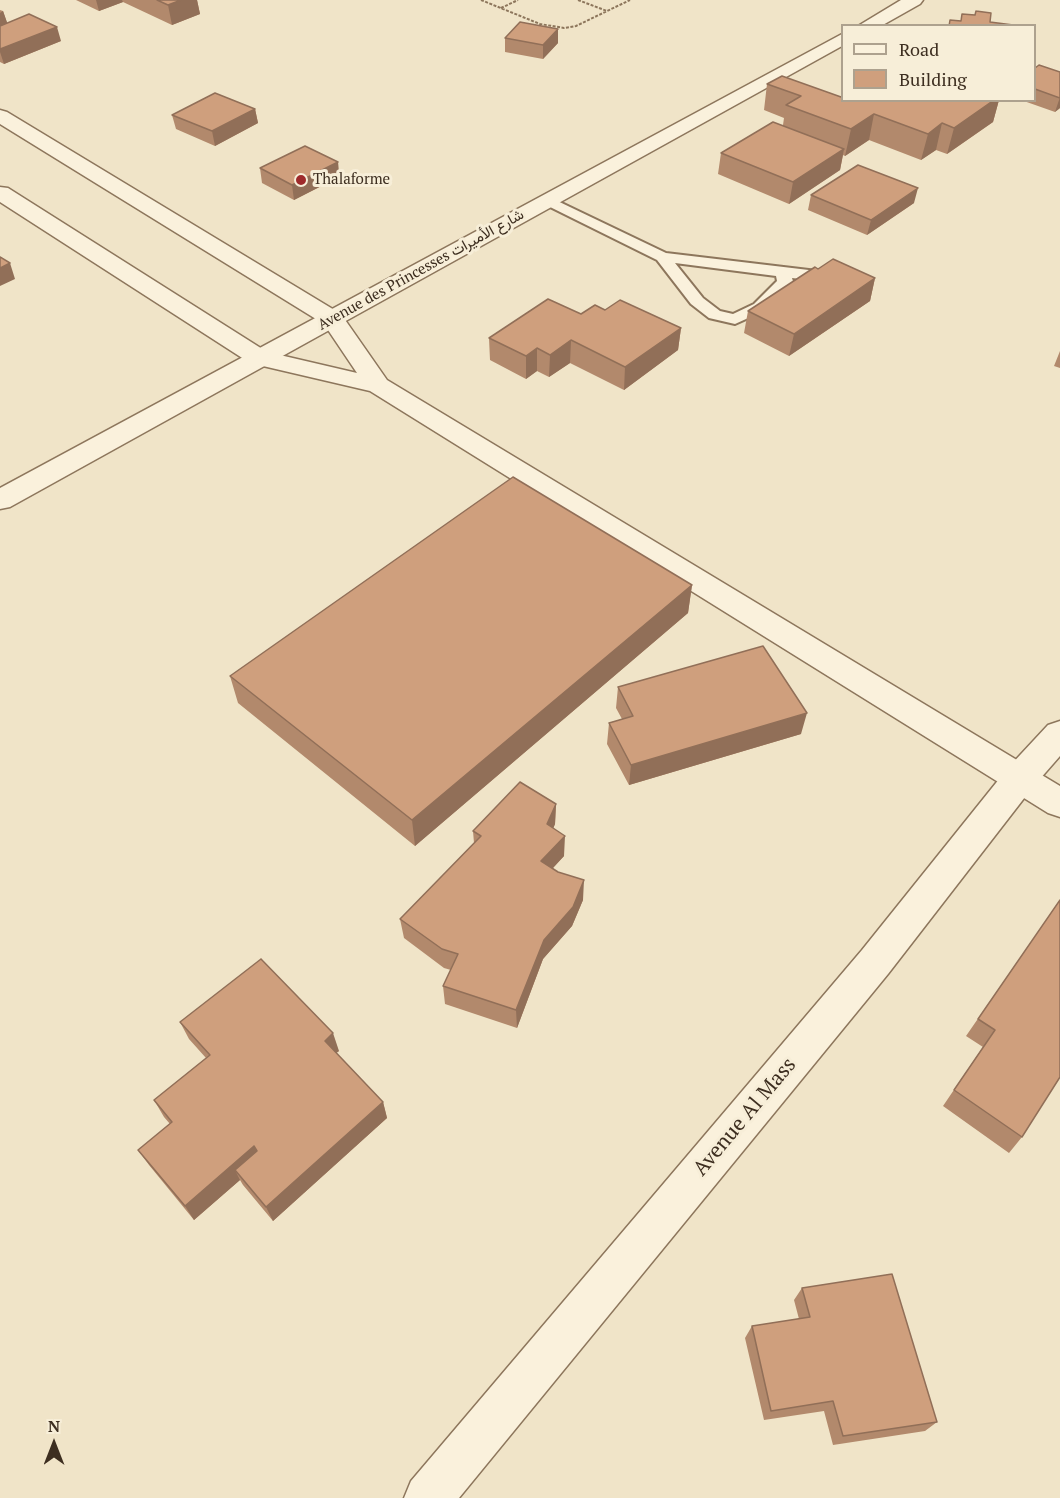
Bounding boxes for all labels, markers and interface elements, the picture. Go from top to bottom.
legend [841,24,1036,102]
text: Road [899,37,939,61]
text: Building [899,67,967,91]
place label: Thalaforme [313,171,390,189]
marker: Thalaforme [294,173,308,187]
street label: Avenue des Princesses شارع الأميرات [315,206,527,334]
street label: Avenue Al Mass [688,1053,802,1181]
north arrow [24,1414,84,1474]
text: N [48,1415,60,1437]

